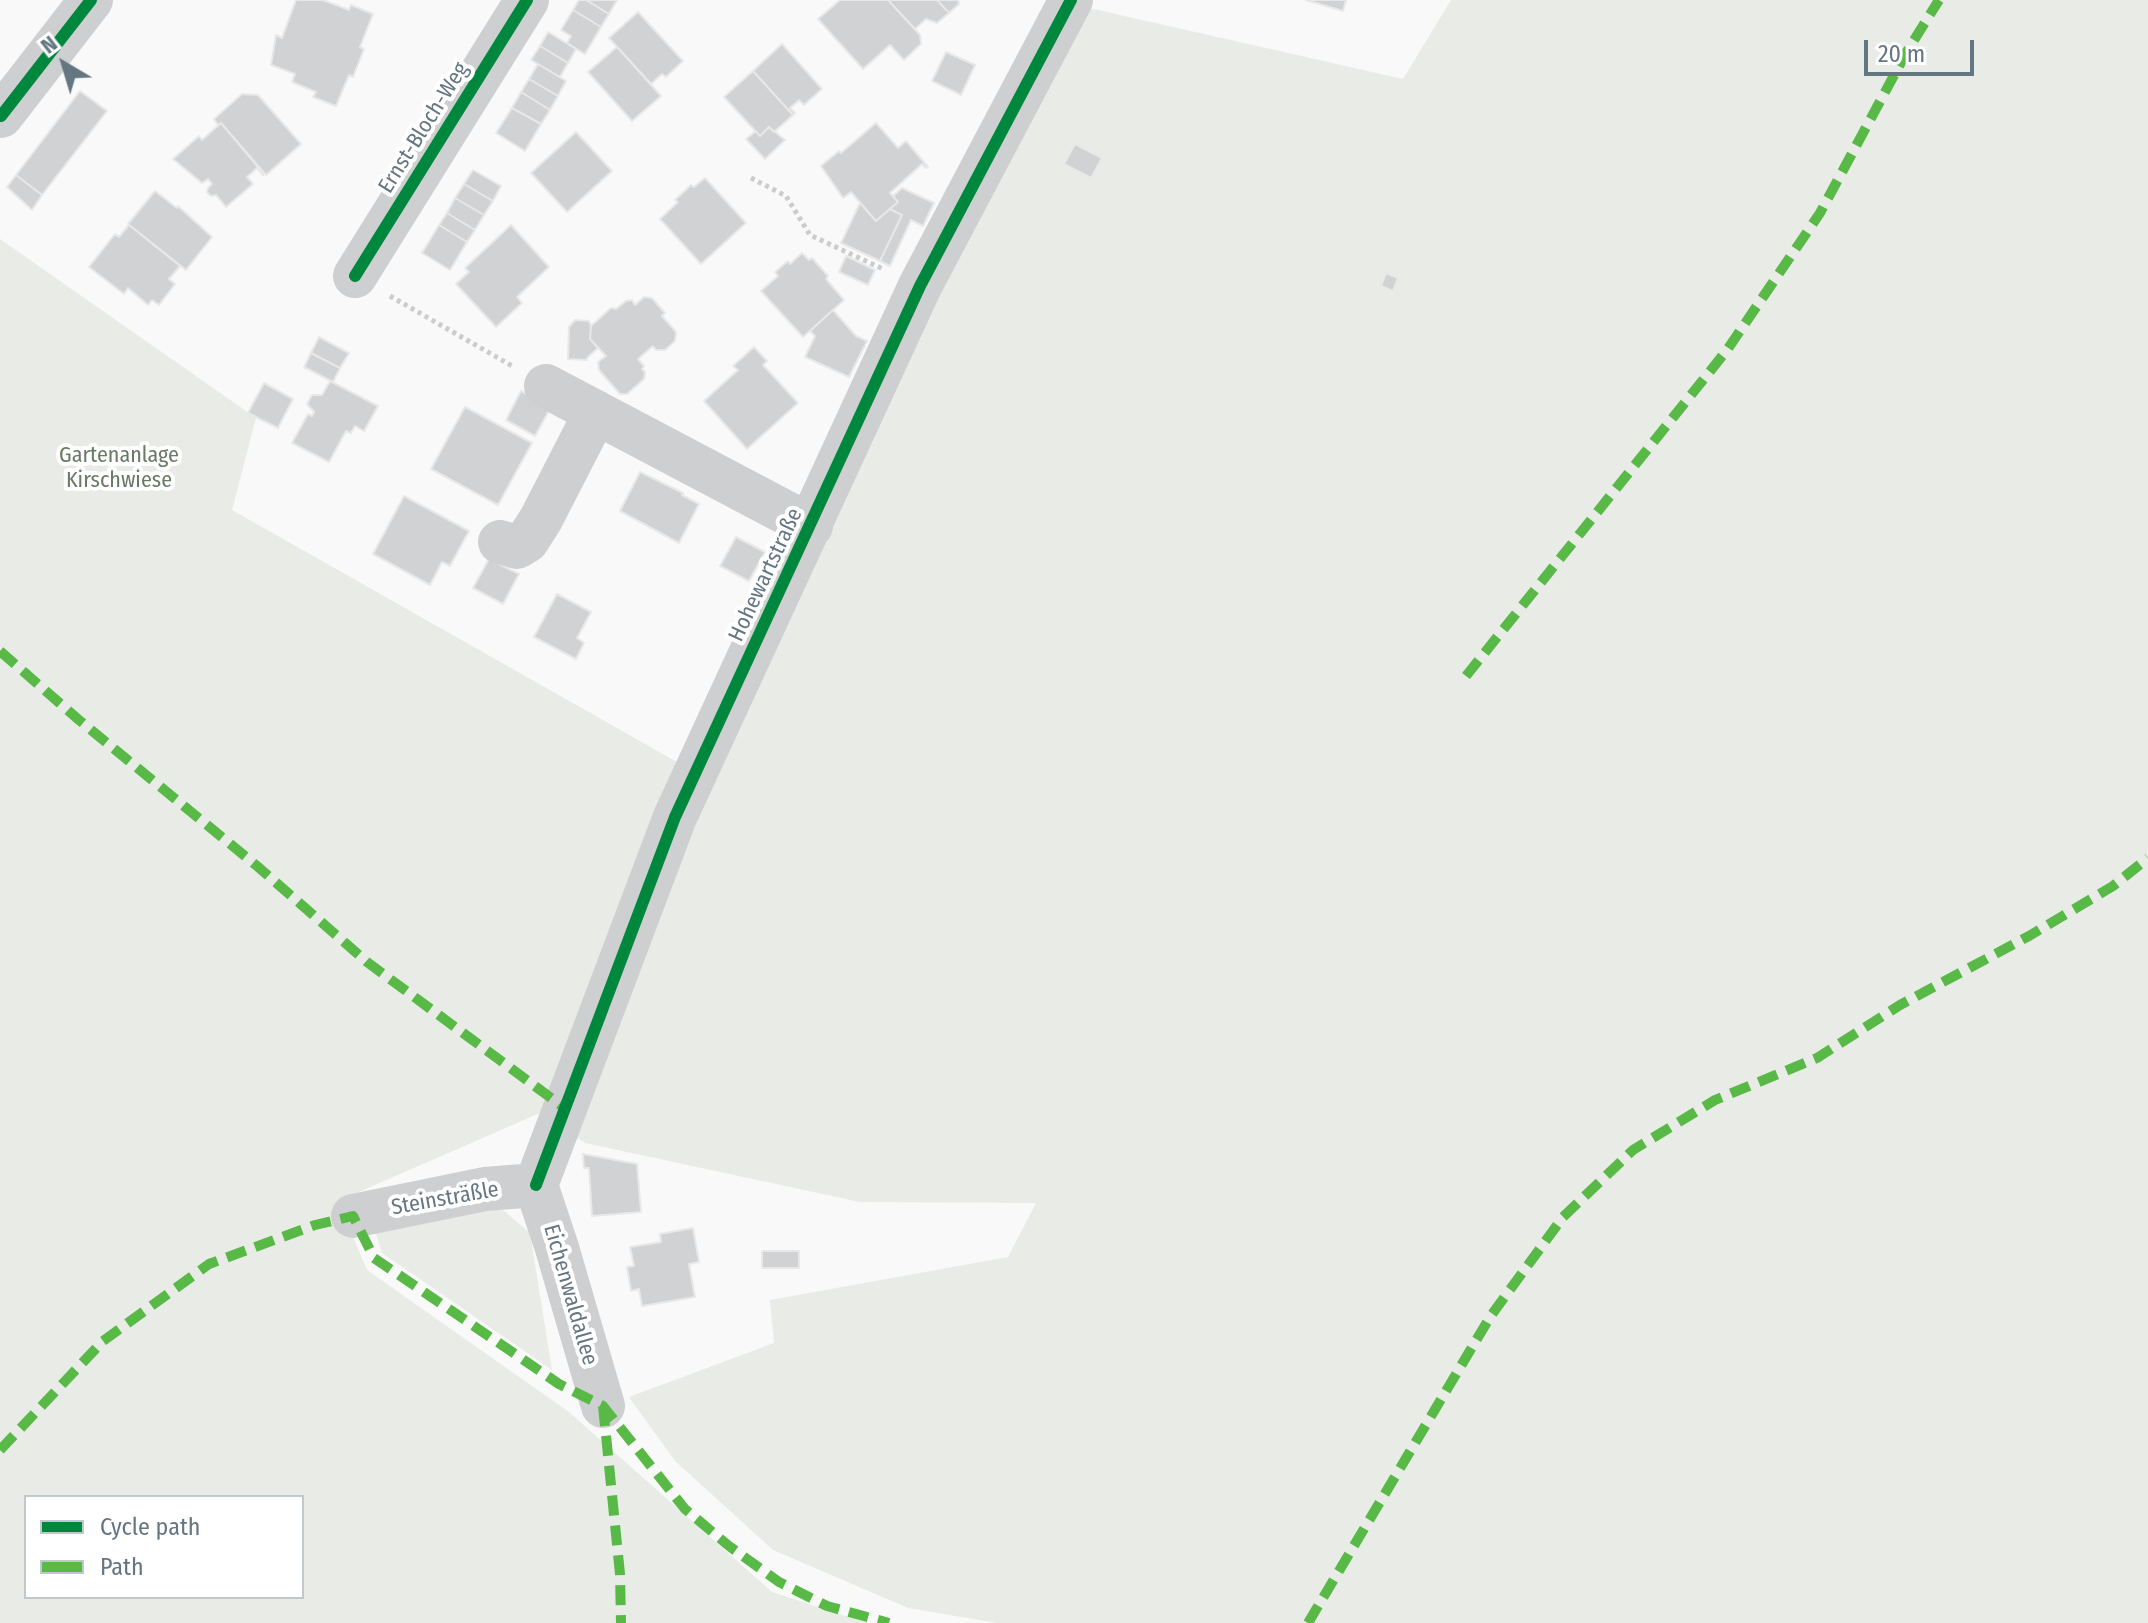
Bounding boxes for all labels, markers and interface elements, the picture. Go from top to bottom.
north arrow [24,24,104,104]
scale bar [1868,24,1978,74]
text: N [35,30,62,59]
text: 20 m [1878,40,1925,68]
street label: Ernst-Bloch-Weg [373,58,475,198]
park label: Gartenanlage Kirschwiese [59,443,179,494]
street label: Hohewartstraße [724,504,808,646]
street label: Steinsträßle [389,1177,501,1221]
street label: Eichenwaldallee [537,1222,603,1368]
legend [24,1495,304,1599]
text: Cycle path [100,1513,200,1541]
text: Path [100,1553,144,1581]

